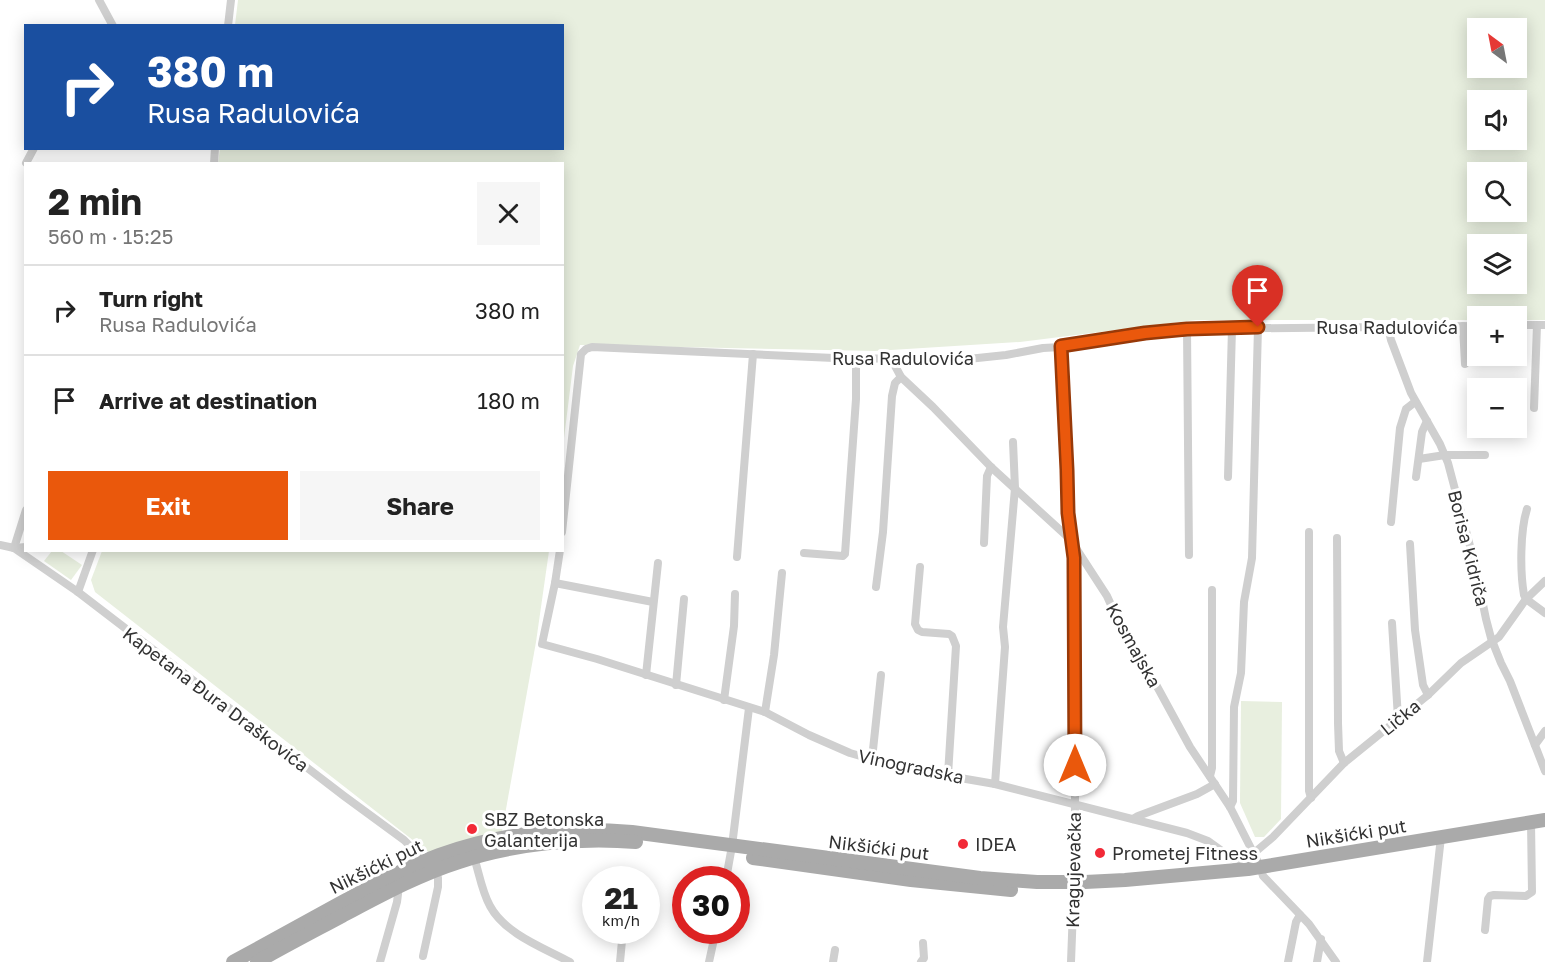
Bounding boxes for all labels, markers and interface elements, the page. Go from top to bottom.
north arrow [1467,18,1527,78]
map controls [1467,18,1527,438]
text: 380 m [147,46,274,96]
icon: right [48,48,126,126]
button: sound [1467,90,1527,150]
text: Rusa Radulovića [147,97,360,129]
button: search [1467,162,1527,222]
text: 2 min [48,180,142,223]
button: close [477,182,540,245]
text: 560 m · 15:25 [48,224,173,248]
button: layers [1467,234,1527,294]
pin [1232,265,1283,327]
icon: arrive [1241,274,1274,307]
text: Turn right [99,285,203,312]
icon: right [48,294,81,327]
text: 380 m [475,297,540,324]
button: + [1467,306,1527,366]
text: Rusa Radulovića [99,312,257,336]
street label: Rusa Radulovića [1316,316,1458,338]
street label: Rusa Radulovića [832,347,974,369]
button: − [1467,378,1527,438]
icon: arrive [48,384,81,417]
text: Arrive at destination [99,387,317,414]
text: 180 m [477,387,540,414]
button: Exit [48,471,288,540]
button: Share [300,471,540,540]
street label: Borisa Kidriča [1444,488,1494,608]
street label: Kosmajska [1102,599,1166,691]
street label: Kapetana Đura Draškovića [119,622,313,776]
street label: Lička [1376,694,1424,740]
position arrow [1043,733,1107,797]
street label: Vinogradska [856,744,966,788]
place label: SBZ Betonska Galanterija [484,808,604,851]
street label: Kragujevačka [1061,812,1085,928]
street label: Nikšićki put [1304,814,1408,852]
marker: SBZ Betonska Galanterija [465,822,479,836]
street label: Nikšićki put [827,830,931,864]
place label: IDEA [975,833,1016,855]
street label: Nikšićki put [326,834,426,898]
marker: IDEA [956,837,970,851]
place label: Prometej Fitness [1112,842,1258,864]
marker: Prometej Fitness [1093,846,1107,860]
speed limit sign: 30 [672,866,750,944]
text: 21 [604,880,638,916]
text: km/h [602,911,640,929]

